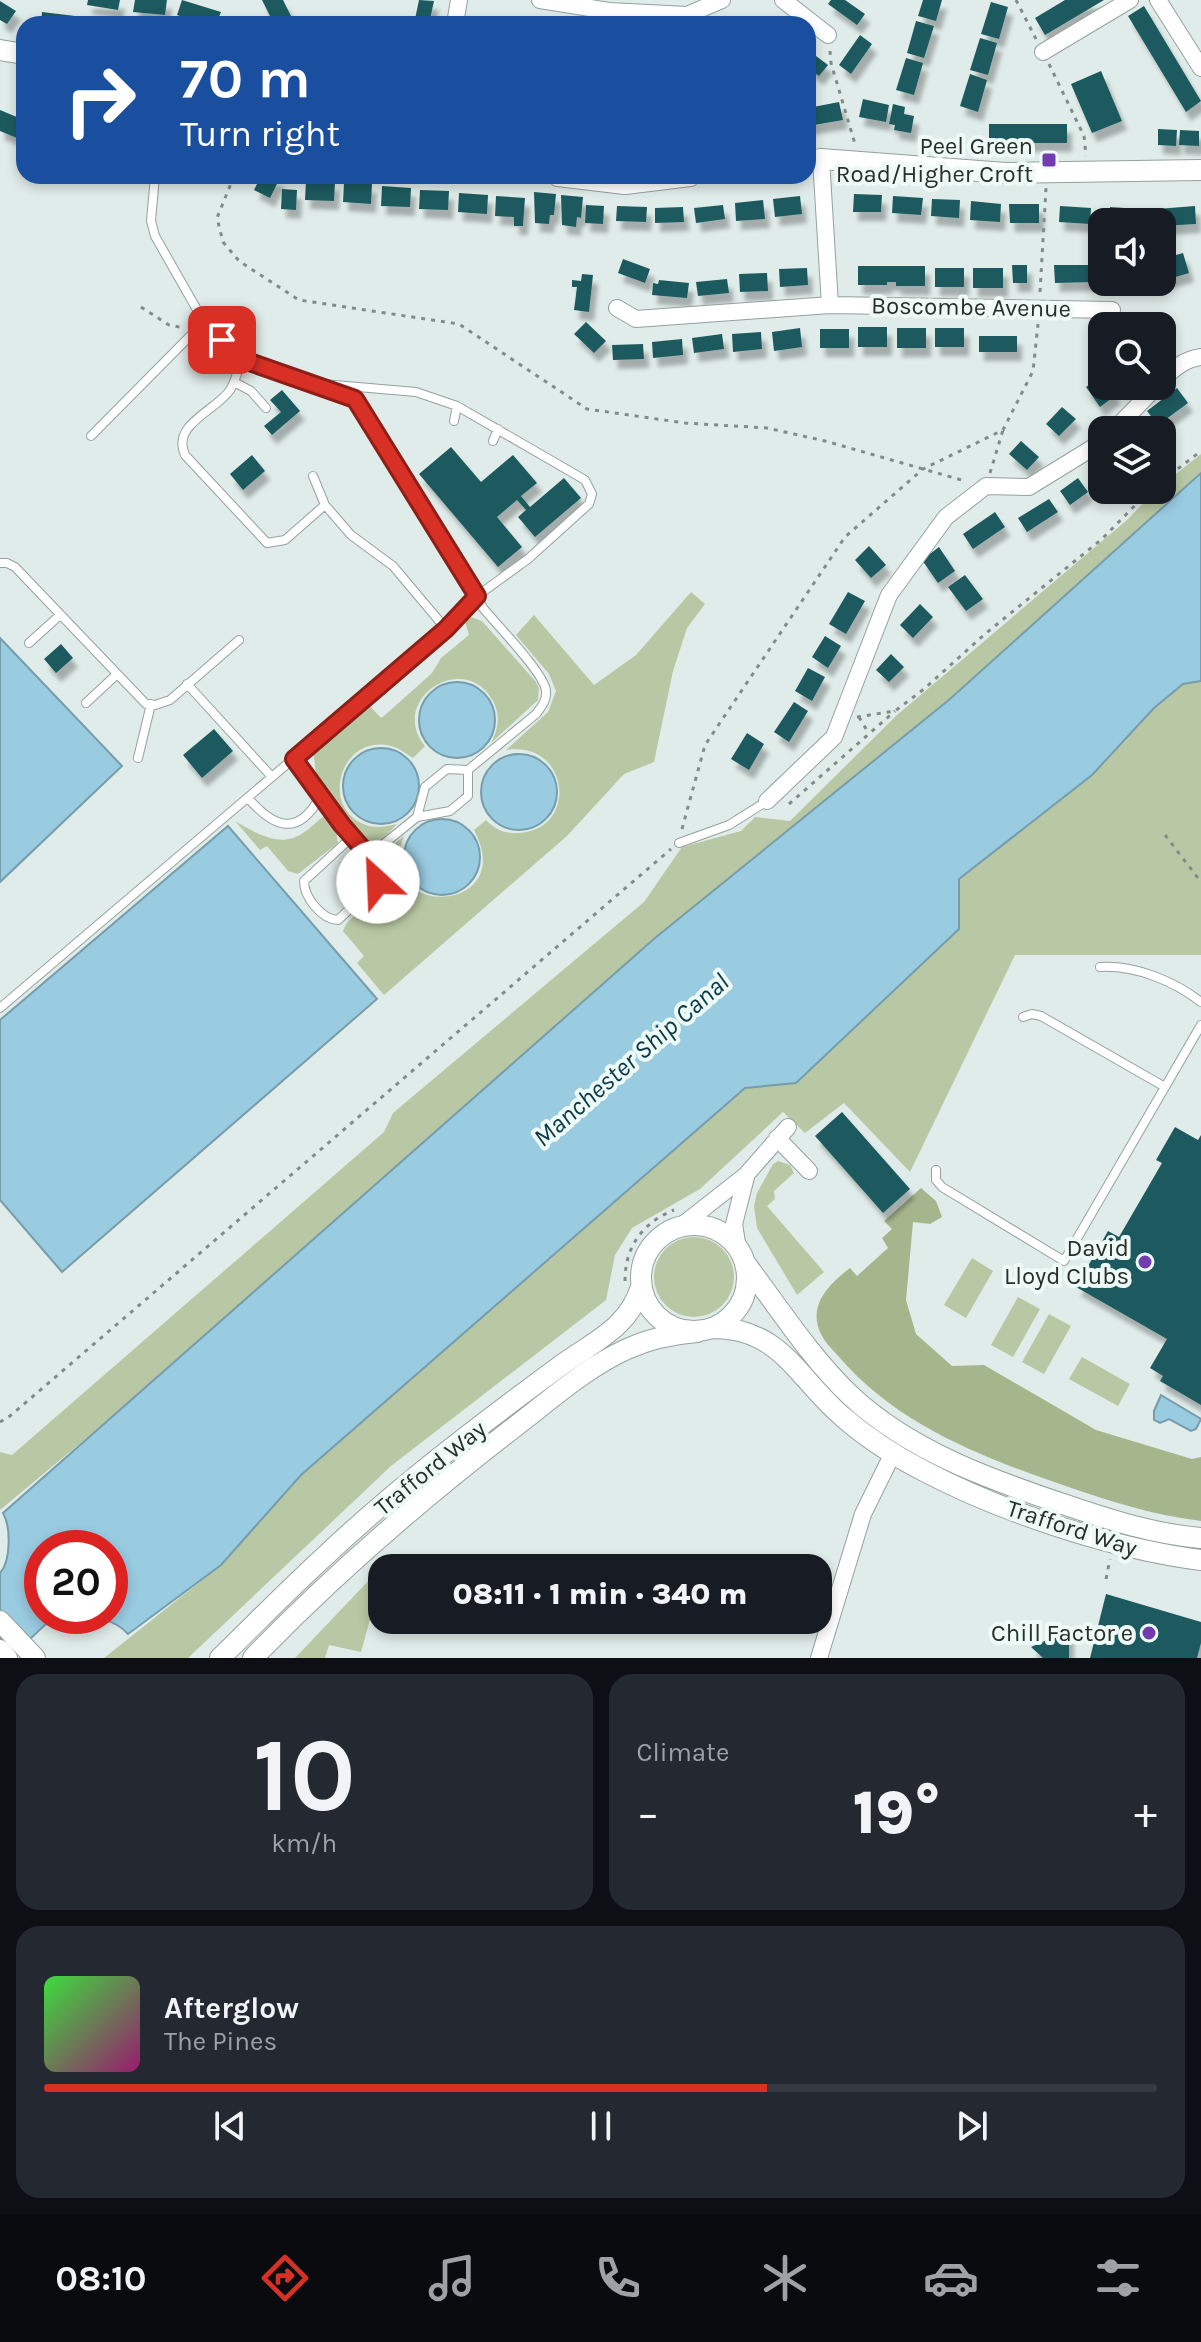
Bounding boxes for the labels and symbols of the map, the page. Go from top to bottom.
place label: Peel Green Road/Higher Croft [836,132,1033,188]
marker: Peel Green Road/Higher Croft [1040,151,1058,169]
street label: Boscombe Avenue [871,291,1071,323]
pin [188,306,256,374]
position arrow [336,840,420,924]
water label: Manchester Ship Canal [527,967,735,1153]
place label: David Lloyd Clubs [1004,1234,1129,1290]
marker: David Lloyd Clubs [1136,1253,1154,1271]
street label: Trafford Way [369,1415,491,1521]
street label: Trafford Way [1003,1494,1141,1562]
speed limit sign: 20 [24,1530,128,1634]
place label: Chill Factor e [991,1619,1133,1647]
marker: Chill Factor e [1140,1624,1158,1642]

